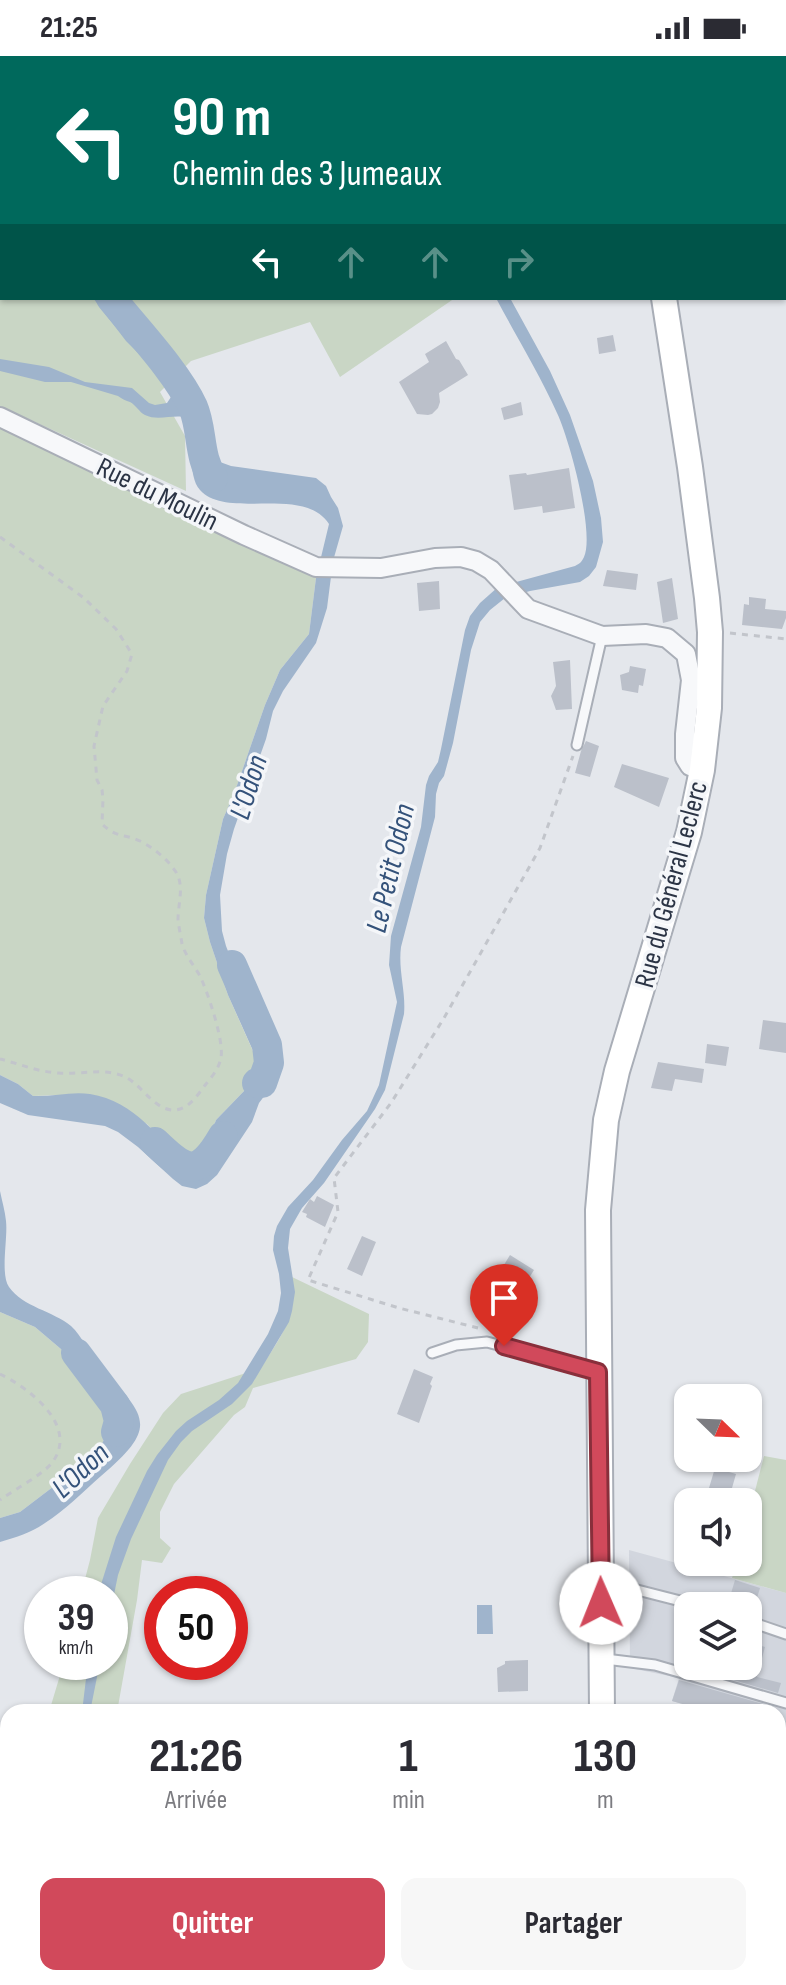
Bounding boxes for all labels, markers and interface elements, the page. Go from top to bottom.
text: 21:25 [40,10,98,46]
text: 90 m [172,85,271,152]
icon: left [40,88,144,192]
text: Chemin des 3 Jumeaux [172,153,442,196]
icon: left [245,240,289,284]
icon: ahead [329,240,373,284]
icon: ahead [413,240,457,284]
icon: right [497,240,541,284]
street label: Rue du Moulin [91,451,224,538]
water label: L'Odon [222,751,276,824]
street label: Rue du Général Leclerc [628,777,715,991]
water label: Le Petit Odon [359,800,423,936]
pin [470,1264,538,1346]
icon: arrive [482,1276,526,1320]
north arrow [674,1384,762,1472]
map controls [674,1384,762,1680]
water label: L'Odon [45,1435,117,1506]
button: sound [674,1488,762,1576]
position arrow [559,1561,643,1645]
speed limit sign: 50 [144,1576,248,1680]
button: layers [674,1592,762,1680]
text: 39 [58,1594,94,1642]
text: km/h [59,1636,93,1660]
text: 21:26 [149,1728,243,1785]
text: 1 [399,1728,418,1785]
text: 130 [574,1728,637,1785]
text: Arrivée [165,1785,227,1816]
text: min [392,1785,425,1816]
text: m [597,1785,614,1816]
button: Quitter [40,1878,385,1970]
button: Partager [401,1878,746,1970]

